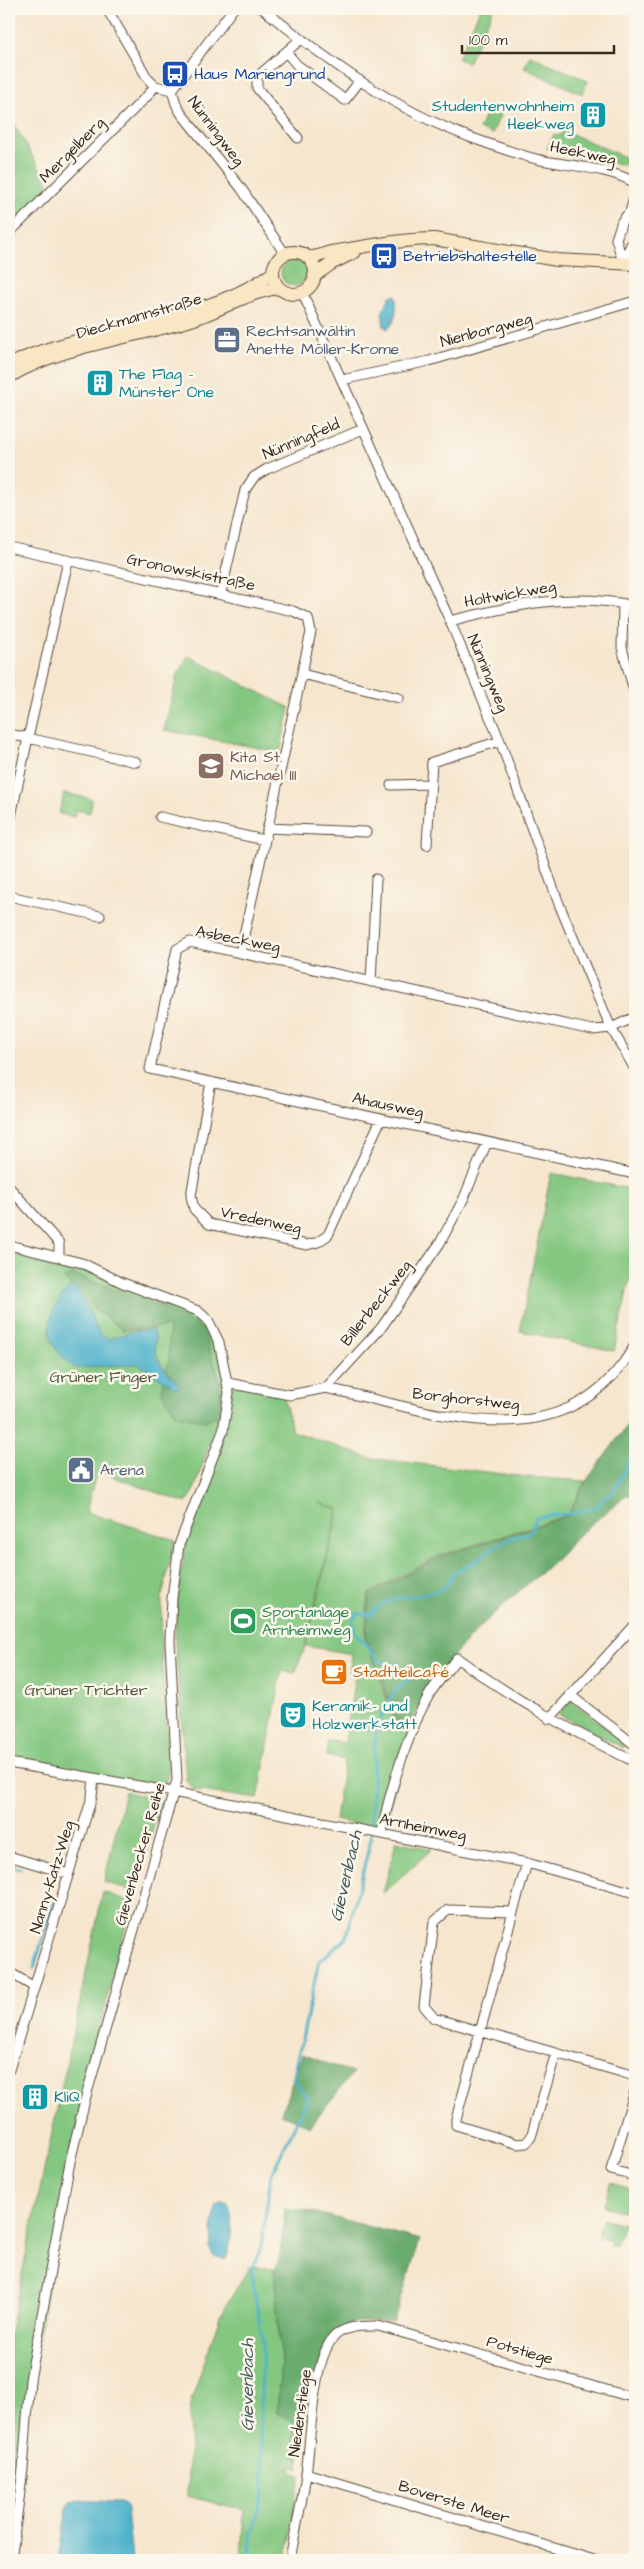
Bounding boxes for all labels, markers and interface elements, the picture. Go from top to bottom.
scale bar [462,22,614,54]
text: 100 m [469,30,508,51]
bus stop icon: Haus Mariengrund [160,59,190,89]
place label: Haus Mariengrund [194,63,325,86]
street label: Nünningweg [182,91,250,171]
place label: Studentenwohnheim Heekweg [432,95,575,136]
building icon: Studentenwohnheim Heekweg [578,100,608,130]
street label: Mergelberg [34,112,110,188]
street label: Heekweg [548,135,618,172]
bus stop icon: Betriebshaltestelle [369,241,399,271]
place label: Betriebshaltestelle [403,245,537,267]
street label: Dieckmannstraße [74,287,205,344]
street label: Nienborgweg [438,307,535,354]
place label: Rechtsanwältin Anette Möller-Krome [246,320,400,360]
office icon: Rechtsanwältin Anette Möller-Krome [212,325,242,355]
place label: The Flag - Münster One [119,363,214,403]
building icon: The Flag - Münster One [85,368,115,398]
street label: Nünningfeld [259,413,343,466]
street label: Gronowskistraße [125,548,258,596]
street label: Holtwickweg [462,575,558,614]
street label: Nünningweg [461,631,514,716]
place label: Kita St. Michael III [230,746,297,786]
school or university icon: Kita St. Michael III [196,751,226,781]
street label: Asbeckweg [194,920,282,959]
street label: Ahausweg [350,1087,426,1124]
street label: Vredenweg [218,1201,303,1240]
street label: Billerbeckweg [335,1255,417,1351]
park label: Grüner Finger [49,1366,157,1389]
street label: Borghorstweg [411,1382,521,1417]
public building icon: Arena [66,1455,96,1485]
place label: Arena [100,1459,144,1481]
place label: Sportanlage Arnheimweg [262,1601,350,1642]
sports icon: Sportanlage Arnheimweg [228,1606,258,1636]
cafe icon: Stadtteilcafé [319,1657,349,1687]
place label: Stadtteilcafé [353,1661,449,1683]
park label: Grüner Trichter [24,1679,148,1701]
place label: Keramik- und Holzwerkstatt [312,1695,417,1735]
theatre icon: Keramik- und Holzwerkstatt [278,1700,308,1730]
street label: Gievenbecker Reihe [109,1780,171,1928]
street label: Arnheimweg [377,1808,468,1847]
street label: Nanny-Katz-Weg [24,1818,81,1936]
water label: Gievenbach [323,1827,369,1924]
building icon: KliQ [20,2082,50,2112]
place label: KliQ [54,2086,80,2108]
street label: Potstiege [484,2330,556,2371]
water label: Gievenbach [235,2338,260,2431]
street label: Niedenstiege [283,2367,318,2458]
street label: Boverste Meer [396,2475,512,2529]

